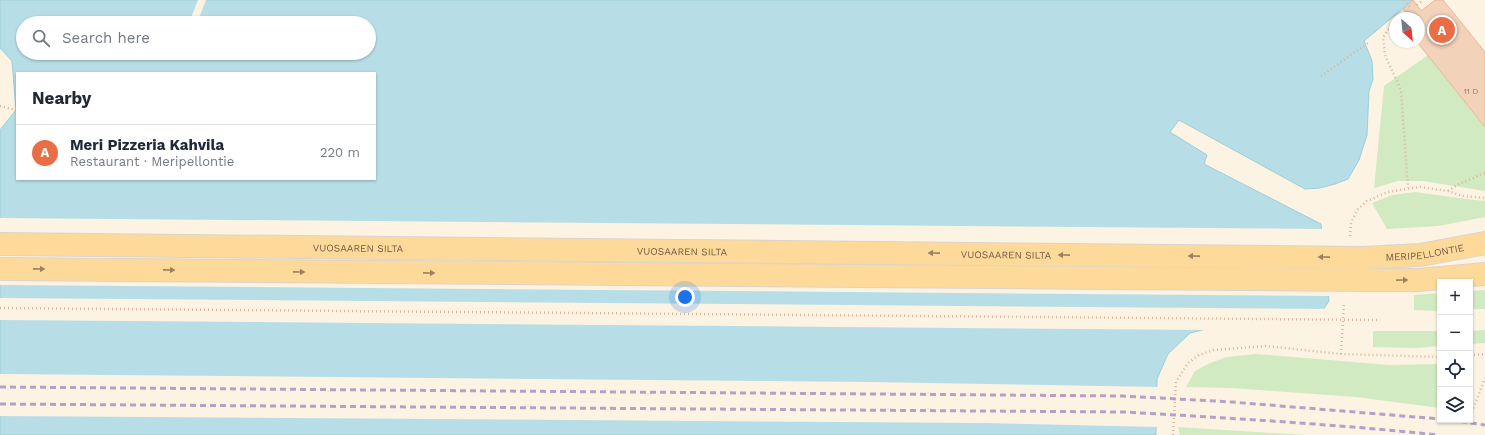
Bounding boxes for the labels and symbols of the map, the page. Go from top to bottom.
north arrow [1389,12,1425,48]
pin: A [1429,15,1455,45]
house number: 11 D [1464,87,1479,96]
street label: VUOSAAREN SILTA [313,242,404,254]
street label: MERIPELLONTIE [1385,242,1465,262]
street label: VUOSAAREN SILTA [637,245,728,257]
street label: VUOSAAREN SILTA [961,248,1052,260]
one-way arrow [927,250,940,256]
one-way arrow [1058,251,1070,258]
one-way arrow [1187,253,1200,259]
one-way arrow [1317,254,1330,260]
one-way arrow [33,266,46,272]
one-way arrow [163,267,176,273]
one-way arrow [293,268,305,275]
one-way arrow [423,270,436,276]
one-way arrow [1396,277,1409,283]
your location [675,287,695,307]

